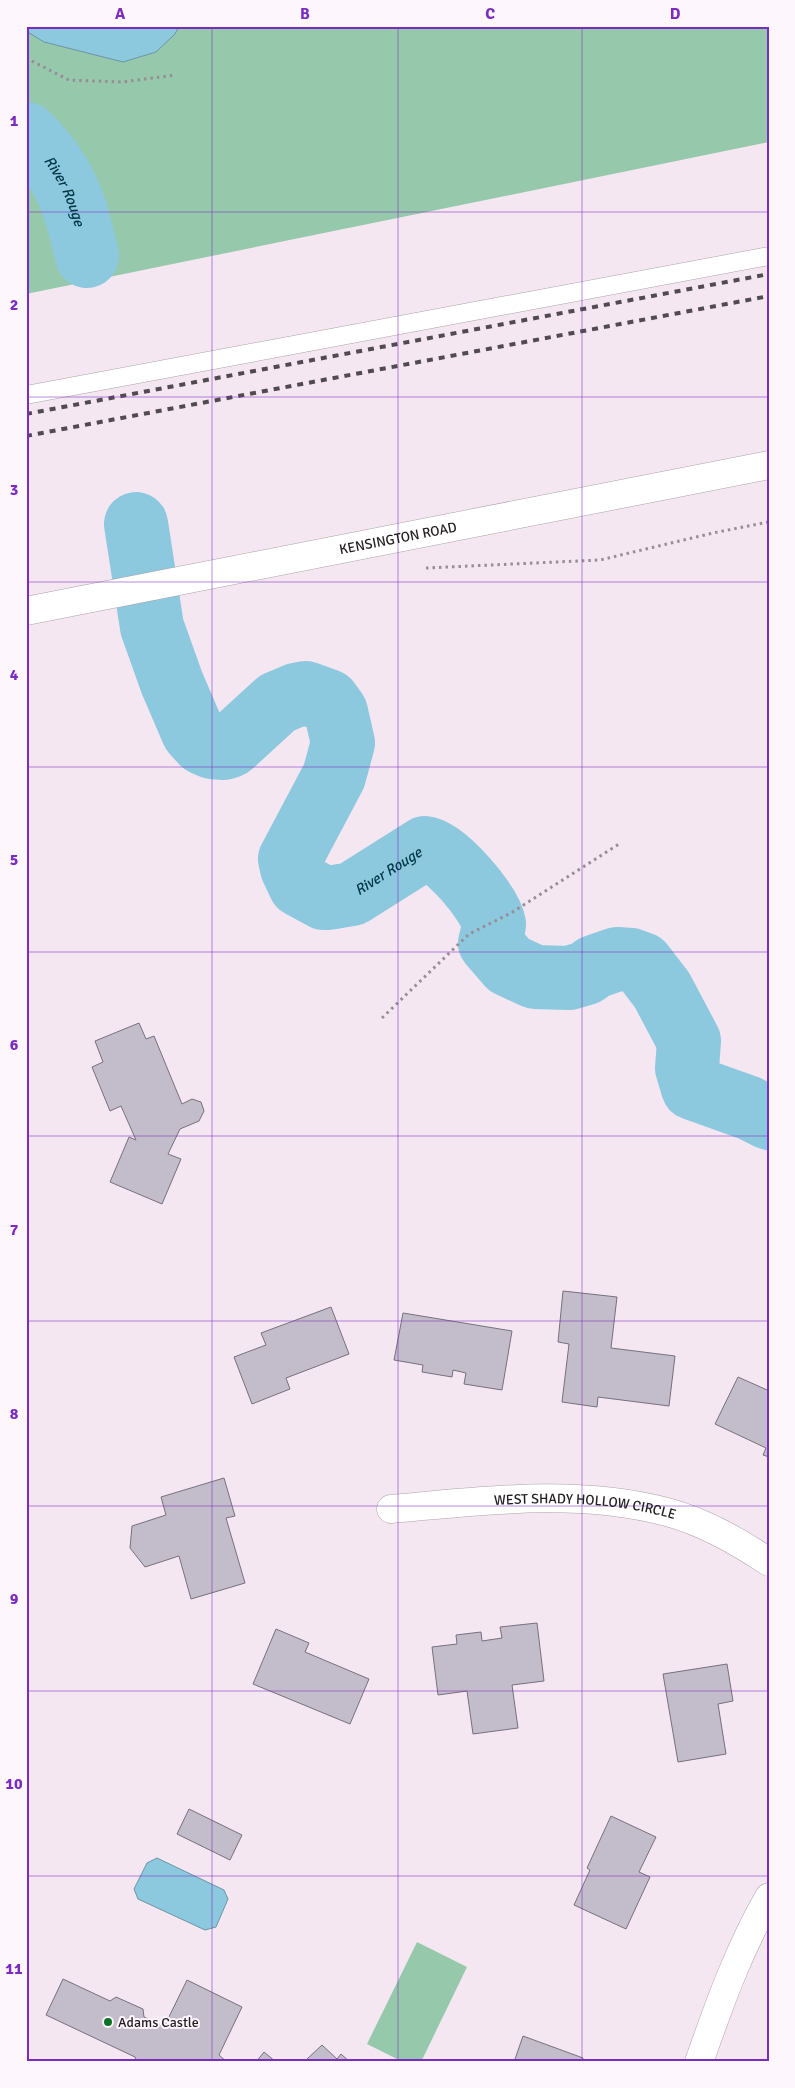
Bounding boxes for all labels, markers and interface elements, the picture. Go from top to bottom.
text: A [115,4,126,24]
text: B [300,4,310,24]
text: C [485,4,495,24]
text: D [670,4,681,24]
text: 1 [10,111,19,131]
water label: River Rouge [40,152,89,230]
text: 2 [10,295,18,315]
text: 3 [10,480,18,500]
street label: KENSINGTON ROAD [338,518,458,558]
text: 4 [10,665,19,685]
water label: River Rouge [351,842,427,899]
text: 5 [10,850,18,870]
text: 6 [10,1035,19,1055]
text: 7 [10,1220,19,1240]
text: 8 [10,1404,19,1424]
street label: WEST SHADY HOLLOW CIRCLE [493,1490,678,1523]
text: 9 [10,1589,19,1609]
text: 10 [5,1774,23,1794]
text: 11 [5,1959,23,1979]
place label: Adams Castle [118,2014,199,2031]
marker: Adams Castle [102,2016,114,2028]

